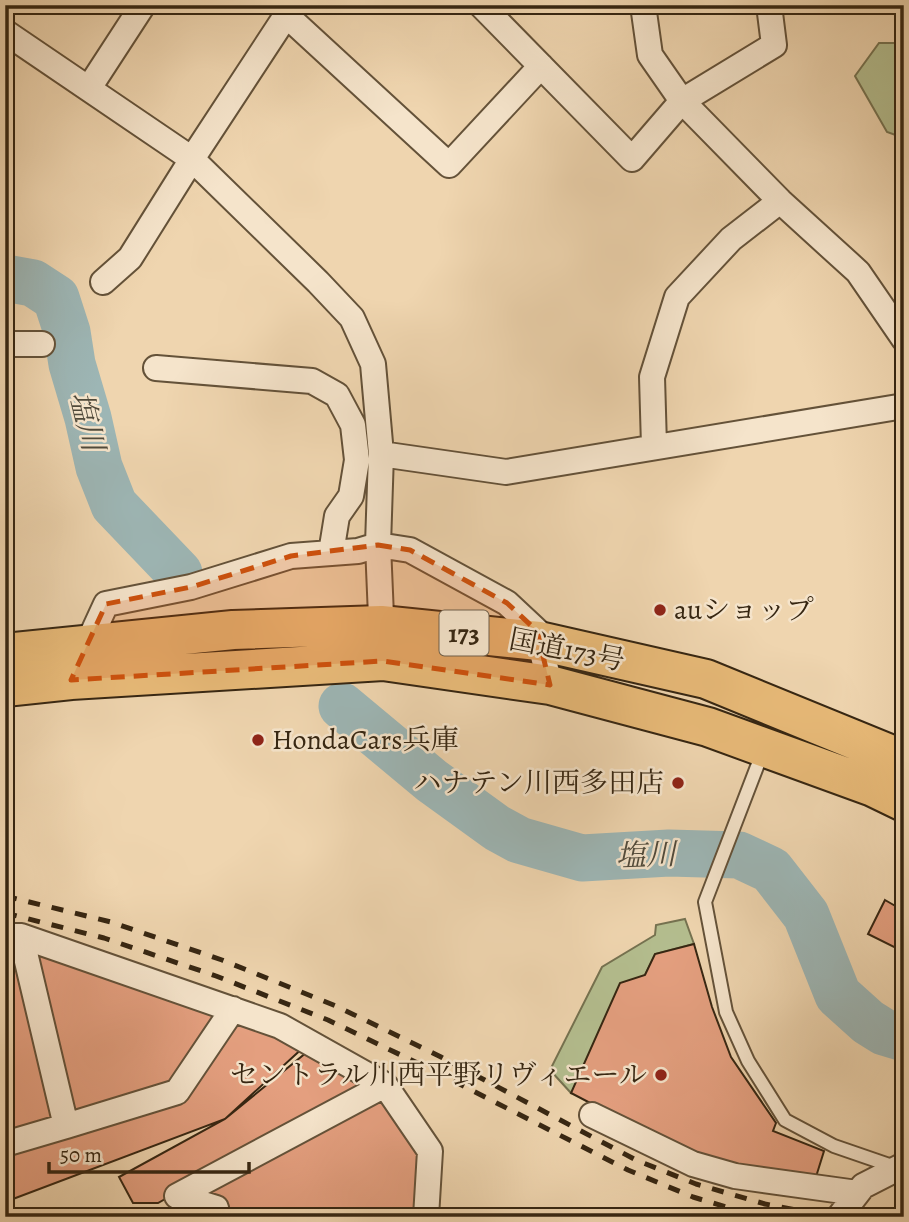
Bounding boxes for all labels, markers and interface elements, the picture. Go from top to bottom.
water label: 塩川 [60,387,114,458]
place label: auショップ [674,591,814,629]
marker: auショップ [652,602,668,618]
road number: 173 [440,610,489,656]
street label: 国道173号 [506,620,628,680]
place label: HondaCars兵庫 [272,721,458,759]
marker: HondaCars兵庫 [250,732,266,748]
place label: ハナテン川西多田店 [413,764,664,802]
marker: ハナテン川西多田店 [670,775,686,791]
water label: 塩川 [615,834,680,876]
place label: セントラル川西平野リヴィエール [230,1056,647,1094]
marker: セントラル川西平野リヴィエール [653,1067,669,1083]
scale bar [49,1131,248,1175]
text: 50 m [60,1141,102,1169]

